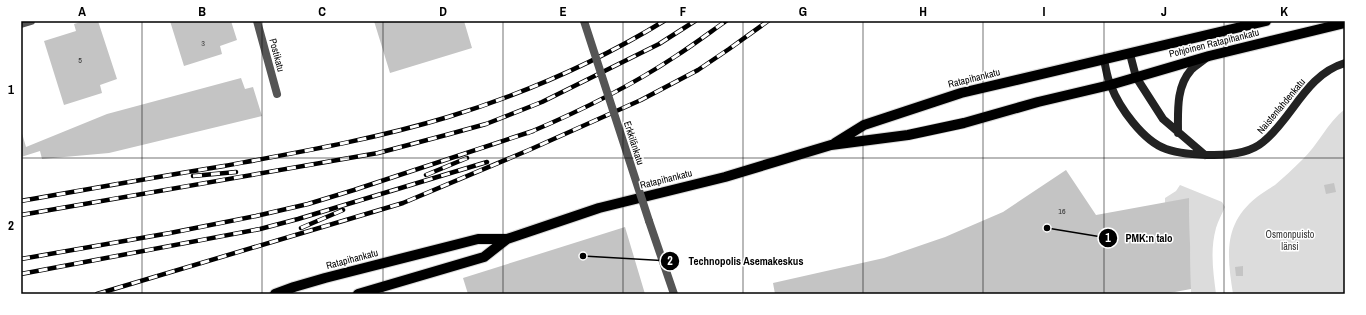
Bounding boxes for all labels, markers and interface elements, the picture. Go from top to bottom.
text: A [78,3,86,20]
text: B [198,3,206,20]
text: C [318,3,326,20]
text: D [439,3,447,20]
text: E [559,3,567,20]
text: F [680,3,687,20]
text: G [799,3,807,20]
text: H [919,3,927,20]
text: I [1043,3,1046,20]
text: J [1161,3,1167,20]
text: K [1280,3,1288,20]
street label: Pohjoinen Ratapihankatu [1168,25,1260,61]
street label: Postikatu [266,37,288,73]
house number: 3 [201,38,205,48]
house number: 5 [78,55,82,65]
street label: Ratapihankatu [947,65,1001,91]
street label: Naistenlahdenkatu [1254,76,1308,136]
text: 1 [8,81,14,98]
street label: Erkkilänkatu [621,120,647,166]
street label: Ratapihankatu [639,166,693,192]
house number: 16 [1058,206,1066,216]
text: 2 [8,217,14,234]
callout: PMK:n talo [1098,226,1181,249]
park label: Osmonpuisto länsi [1266,228,1315,253]
text: 1 [1105,230,1111,246]
text: PMK:n talo [1125,231,1173,245]
street label: Ratapihankatu [325,246,379,272]
callout: Technopolis Asemakeskus [660,249,811,272]
text: 2 [667,253,673,269]
text: Technopolis Asemakeskus [689,254,803,268]

